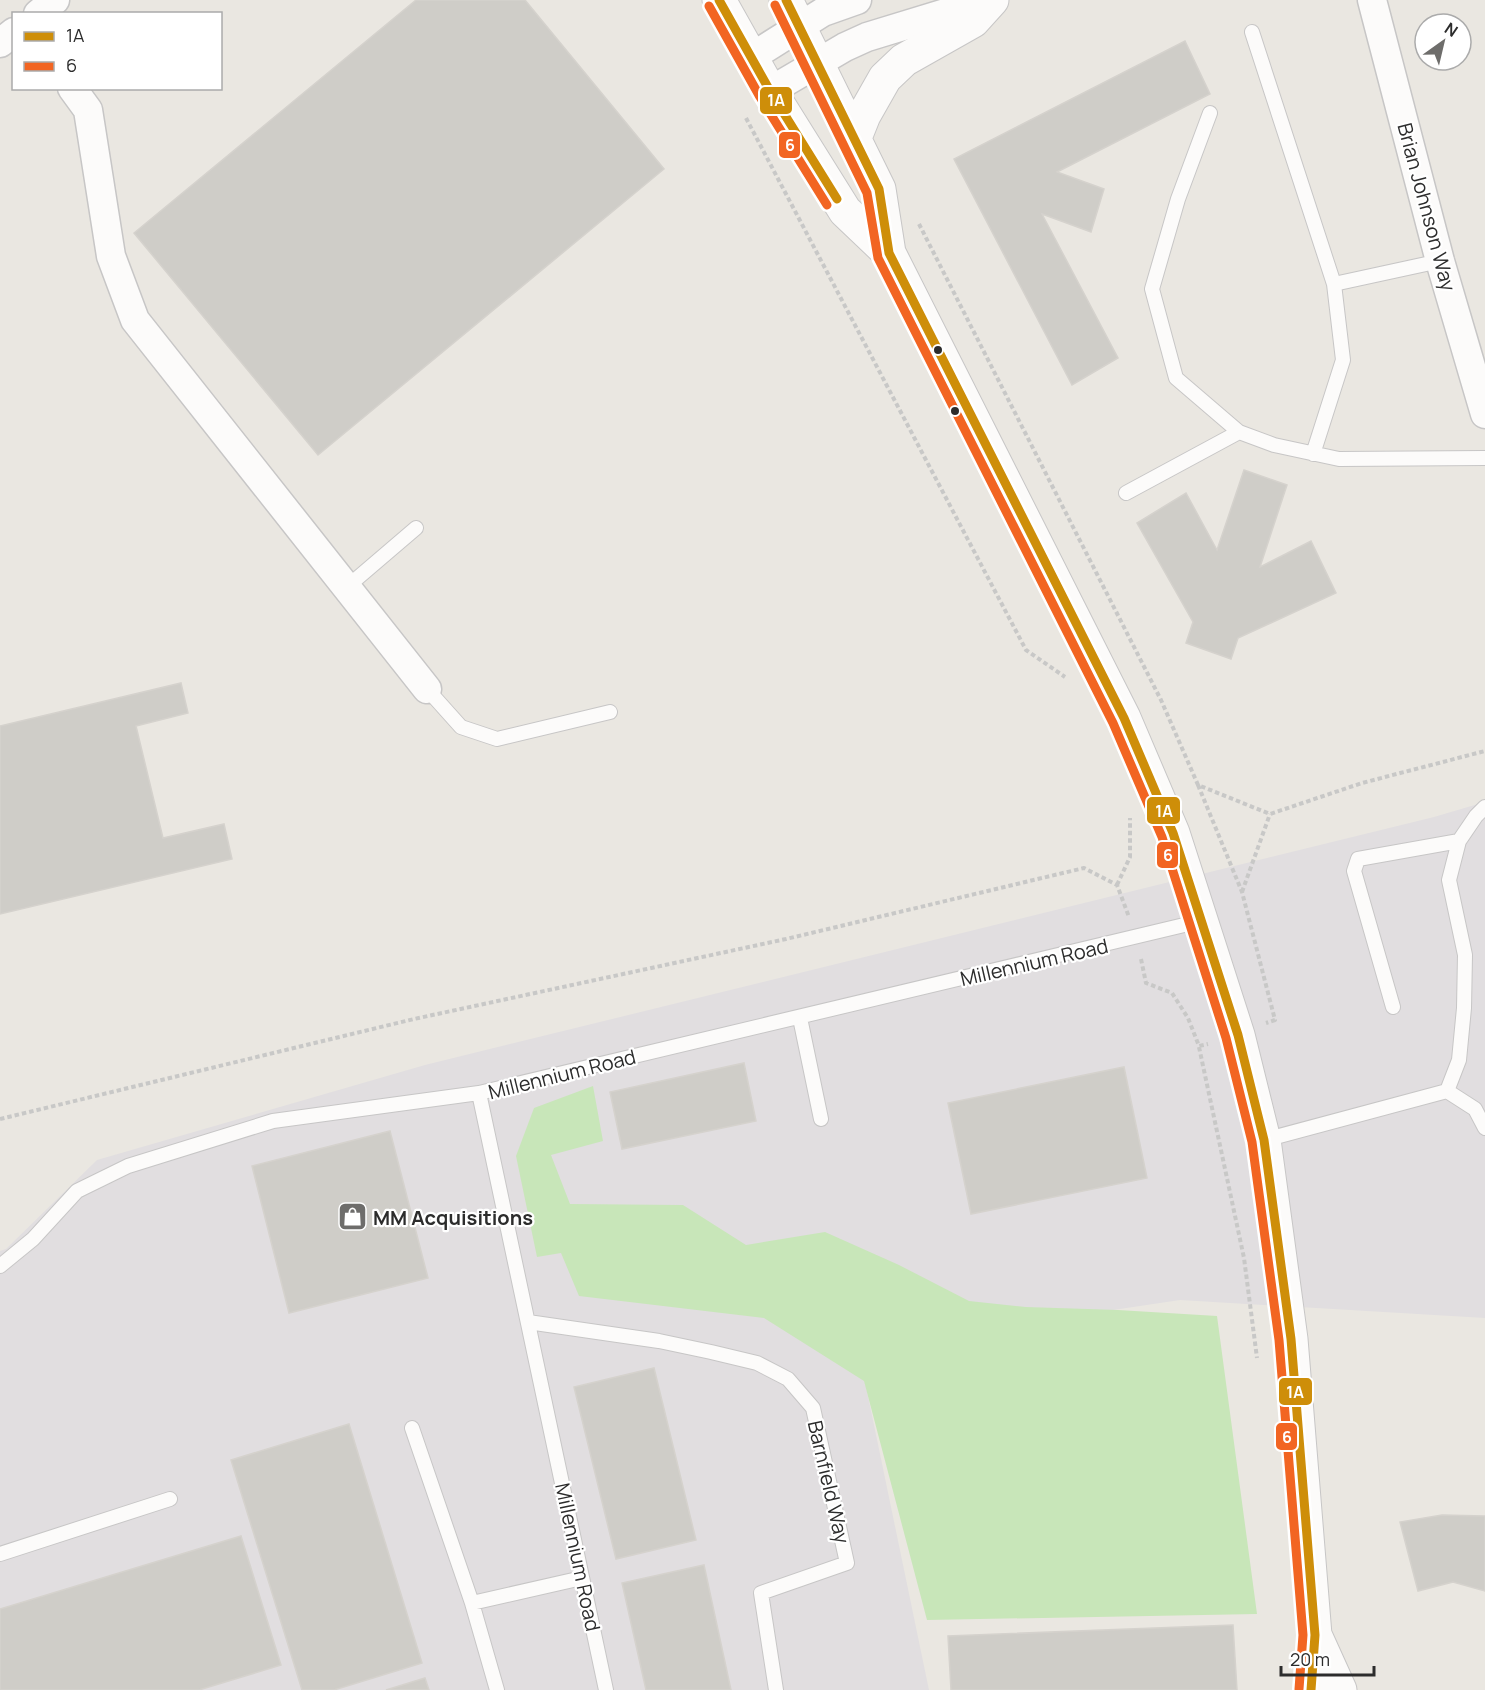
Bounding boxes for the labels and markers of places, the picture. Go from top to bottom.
unlabelled marker [932,344,944,356]
unlabelled marker [949,405,961,417]
shop icon: MM Acquisitions [336,1201,368,1233]
place label: MM Acquisitions [373,1204,533,1231]

